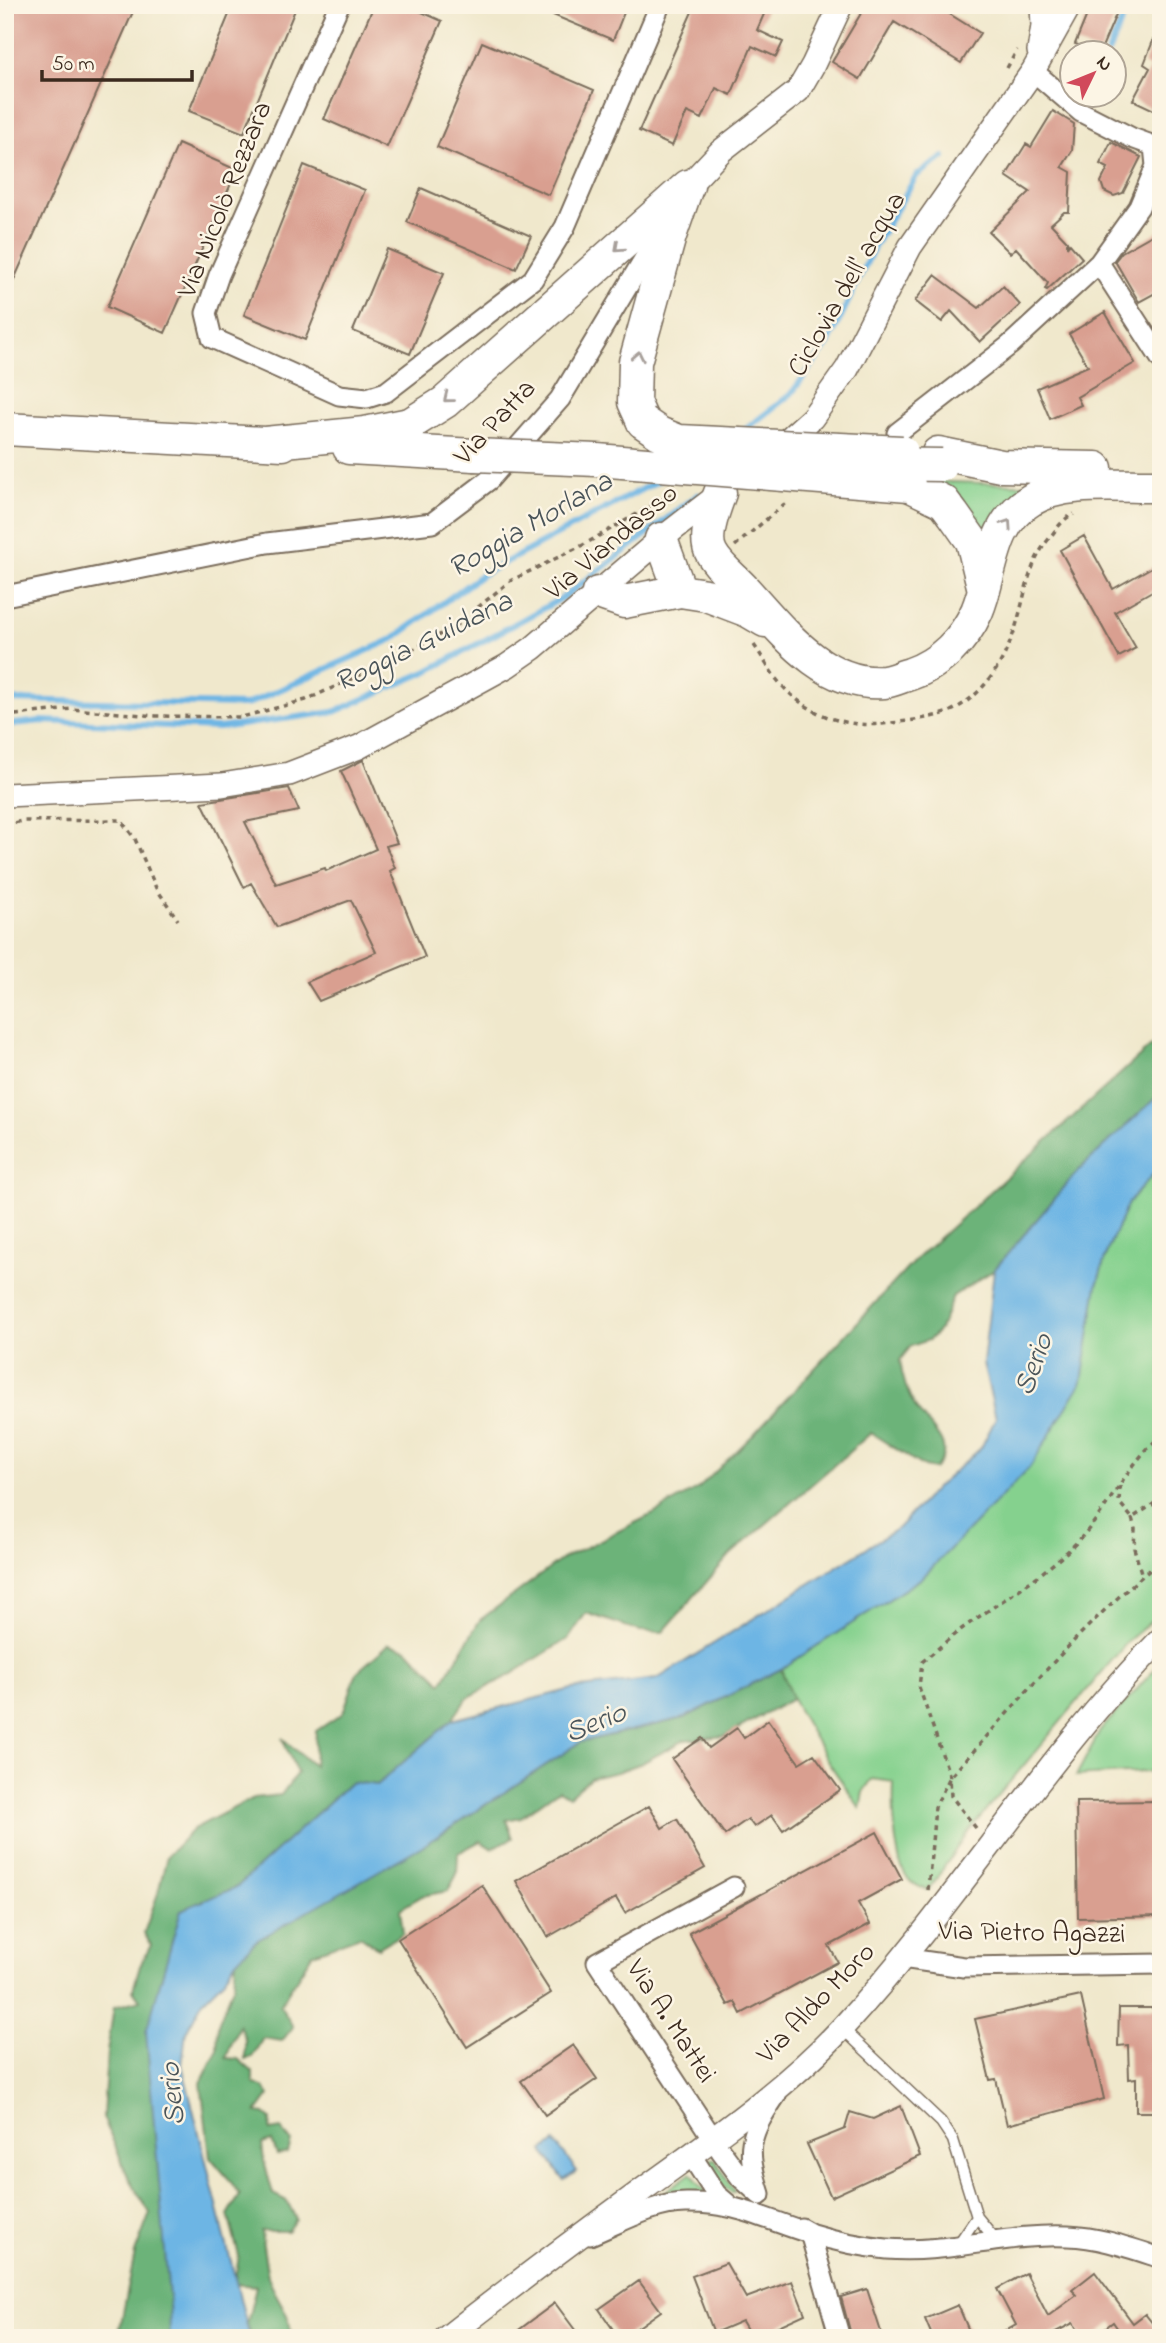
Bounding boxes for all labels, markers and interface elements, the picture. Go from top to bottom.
scale bar [42,38,192,82]
north arrow [1058,38,1128,108]
text: 50 m [52,50,95,80]
text: N [1089,50,1118,78]
street label: Via Nicolò Rezzara [168,96,284,305]
street label: Ciclovia dell' acqua [778,185,918,385]
one-way arrow [614,239,627,251]
one-way arrow [629,350,644,362]
street label: Via Patta [444,371,547,476]
one-way arrow [444,390,457,402]
water label: Roggia Morlana [440,461,622,591]
street label: Via Viandasso [535,475,688,612]
one-way arrow [998,519,1011,532]
water label: Roggia Guidana [327,580,521,705]
water label: Serio [1004,1327,1067,1402]
water label: Serio [559,1691,635,1756]
street label: Via Pietro Agazzi [937,1912,1126,1956]
street label: Via Aldo Moro [747,1934,886,2075]
street label: Via A. Mattei [614,1951,725,2092]
water label: Serio [149,2059,199,2127]

